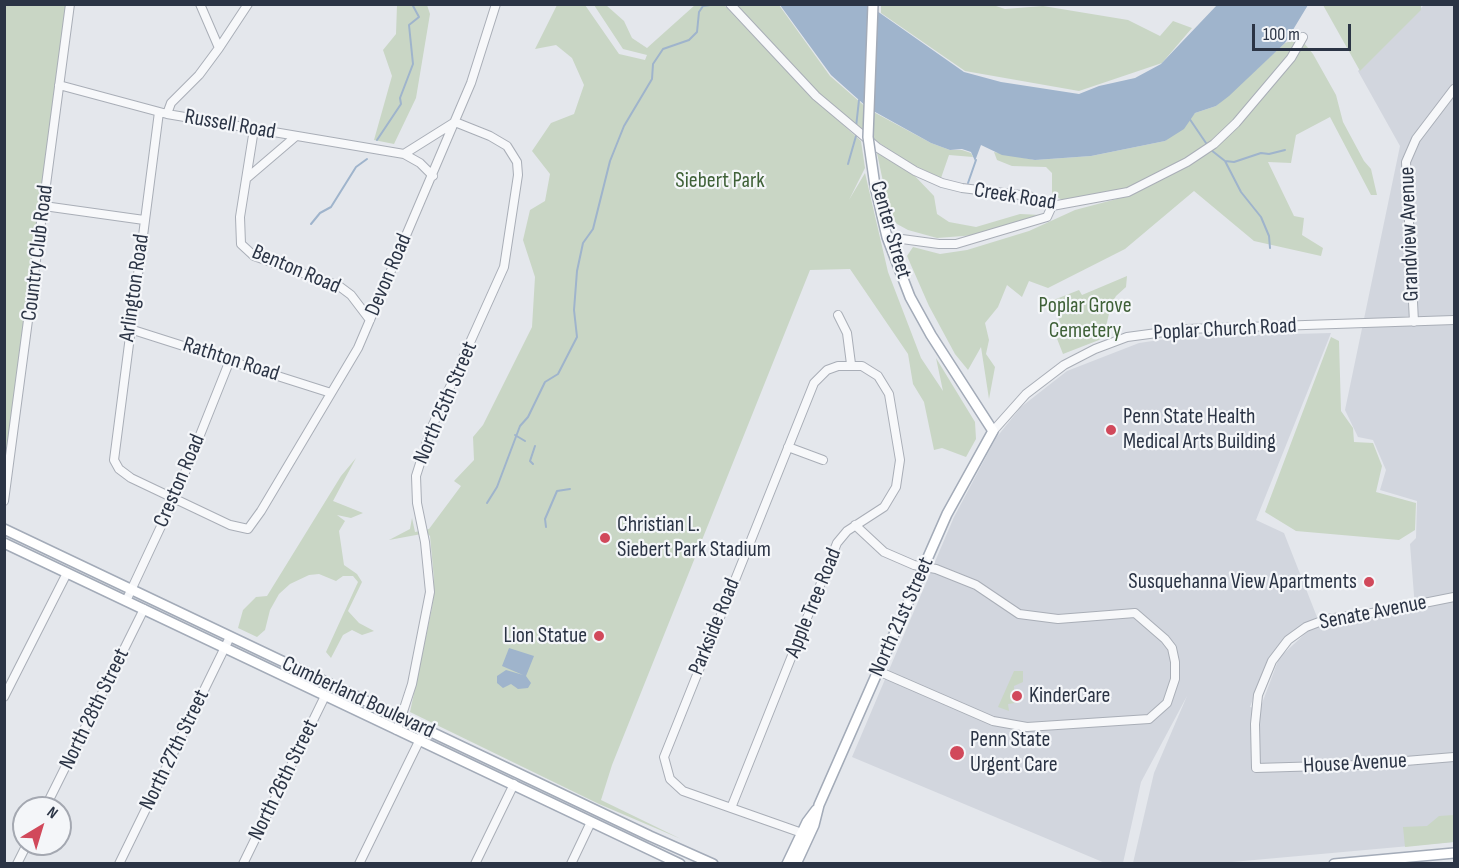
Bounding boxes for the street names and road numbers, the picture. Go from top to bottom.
street label: Russell Road [182,104,278,146]
street label: Grandview Avenue [1394,166,1426,302]
street label: Creek Road [972,177,1058,217]
street label: Center Street [863,178,917,282]
street label: Country Club Road [17,184,59,322]
street label: Devon Road [360,230,418,320]
street label: Arlington Road [114,233,156,343]
street label: Benton Road [248,240,344,300]
street label: Poplar Church Road [1153,313,1297,347]
street label: Rathton Road [179,332,283,388]
street label: North 25th Street [408,338,484,468]
street label: Creston Road [149,431,211,531]
street label: Apple Tree Road [780,544,848,662]
street label: North 21st Street [864,553,940,681]
street label: Parkside Road [684,575,746,679]
street label: Senate Avenue [1317,590,1429,636]
street label: North 28th Street [54,644,136,774]
street label: Cumberland Boulevard [277,651,439,745]
street label: North 27th Street [134,685,216,815]
street label: North 26th Street [243,715,325,845]
street label: House Avenue [1303,748,1407,780]

